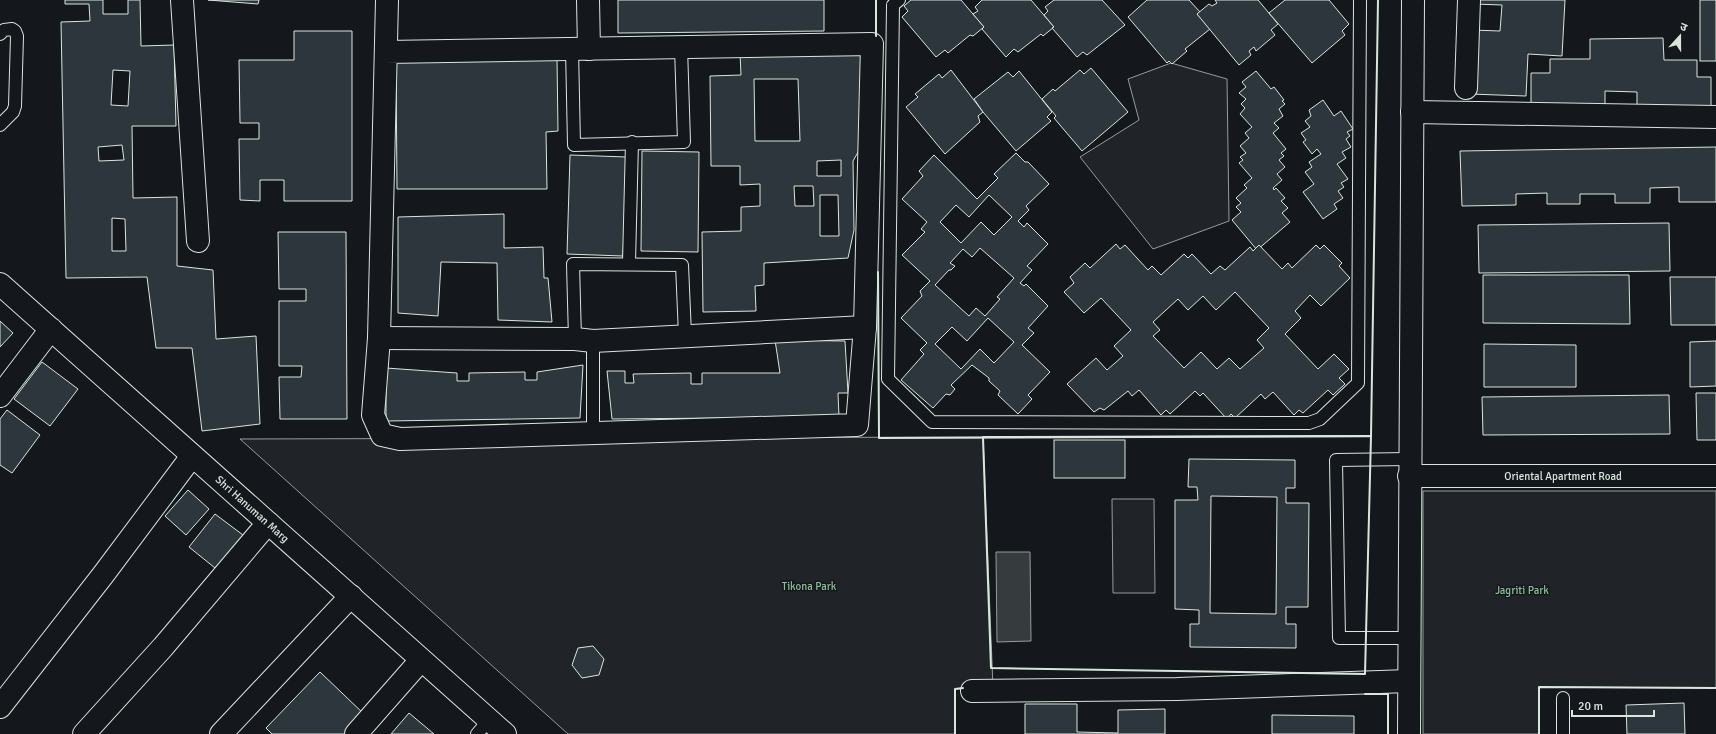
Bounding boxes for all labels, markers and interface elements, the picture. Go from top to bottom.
north arrow [1660,16,1700,56]
text: उ [1678,20,1689,35]
street label: Oriental Apartment Road [1504,470,1622,483]
street label: Shri Hanuman Marg [213,473,292,545]
park label: Tikona Park [782,580,837,593]
park label: Jagriti Park [1495,584,1549,597]
scale bar [1572,692,1654,718]
text: 20 m [1578,699,1603,714]

